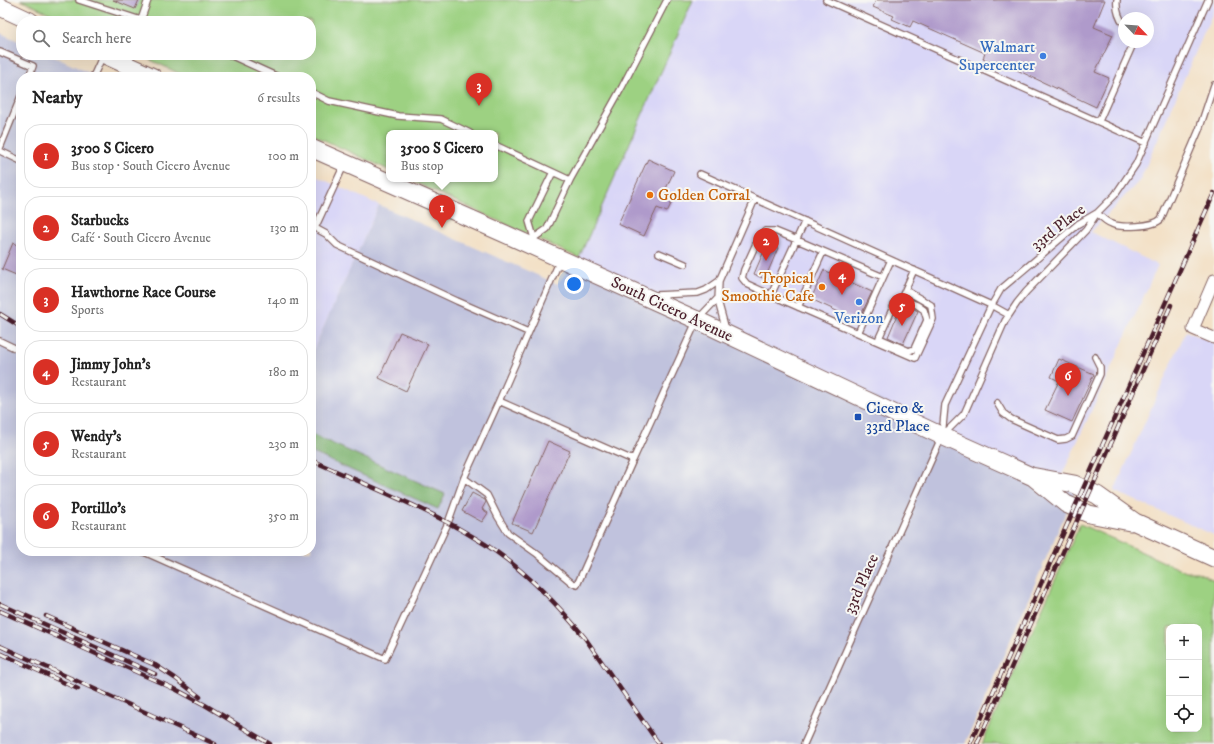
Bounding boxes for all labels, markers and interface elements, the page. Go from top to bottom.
north arrow [1118,12,1154,48]
search box [16,16,316,60]
icon: search [30,27,52,49]
text: Search here [62,29,131,48]
place label: Walmart Supercenter [959,37,1035,75]
marker: Walmart Supercenter [1038,51,1048,61]
pin: 3 [466,73,492,106]
text: Nearby [32,87,82,109]
text: 6 results [257,90,300,106]
popup [386,130,498,182]
text: 3500 S Cicero [71,139,154,158]
text: 3500 S Cicero [401,139,483,158]
text: 1 [44,148,48,164]
text: 100 m [268,148,299,164]
text: Bus stop · South Cicero Avenue [71,158,230,174]
text: Bus stop [401,158,444,174]
place label: Golden Corral [658,185,750,205]
marker: Golden Corral [645,190,655,200]
pin: 1 [429,195,455,228]
street label: 33rd Place [1027,199,1090,254]
text: Starbucks [71,211,129,230]
text: 2 [43,220,49,236]
text: 130 m [270,220,299,236]
pin: 2 [753,228,779,261]
text: Café · South Cicero Avenue [71,230,211,246]
pin: 4 [829,262,855,295]
place label: Tropical Smoothie Cafe [721,268,814,306]
street label: South Cicero Avenue [608,272,737,346]
your location [564,274,584,294]
marker: Tropical Smoothie Cafe [817,282,827,292]
text: Hawthorne Race Course [71,283,216,302]
text: 3 [44,292,48,308]
text: 140 m [267,292,299,308]
pin: 5 [889,293,915,326]
marker: Verizon [854,297,864,307]
text: Sports [71,302,104,318]
place label: Verizon [833,308,884,328]
text: Jimmy John's [71,355,150,374]
pin: 6 [1055,363,1081,396]
text: 4 [42,364,50,380]
text: 180 m [268,364,299,380]
text: Restaurant [71,374,127,390]
place label: Cicero & 33rd Place [866,398,930,436]
marker: Cicero & 33rd Place [853,412,863,422]
text: Wendy's [71,427,121,446]
text: 5 [43,436,49,452]
text: 230 m [268,436,299,452]
text: Restaurant [71,446,127,462]
text: Portillo's [71,499,126,518]
text: 6 [43,508,49,524]
text: 350 m [268,508,299,524]
text: Restaurant [71,518,127,534]
street label: 33rd Place [839,551,883,617]
map controls [1166,624,1202,732]
button: + [1166,624,1202,660]
button: − [1166,660,1202,696]
button: locate [1166,696,1202,732]

